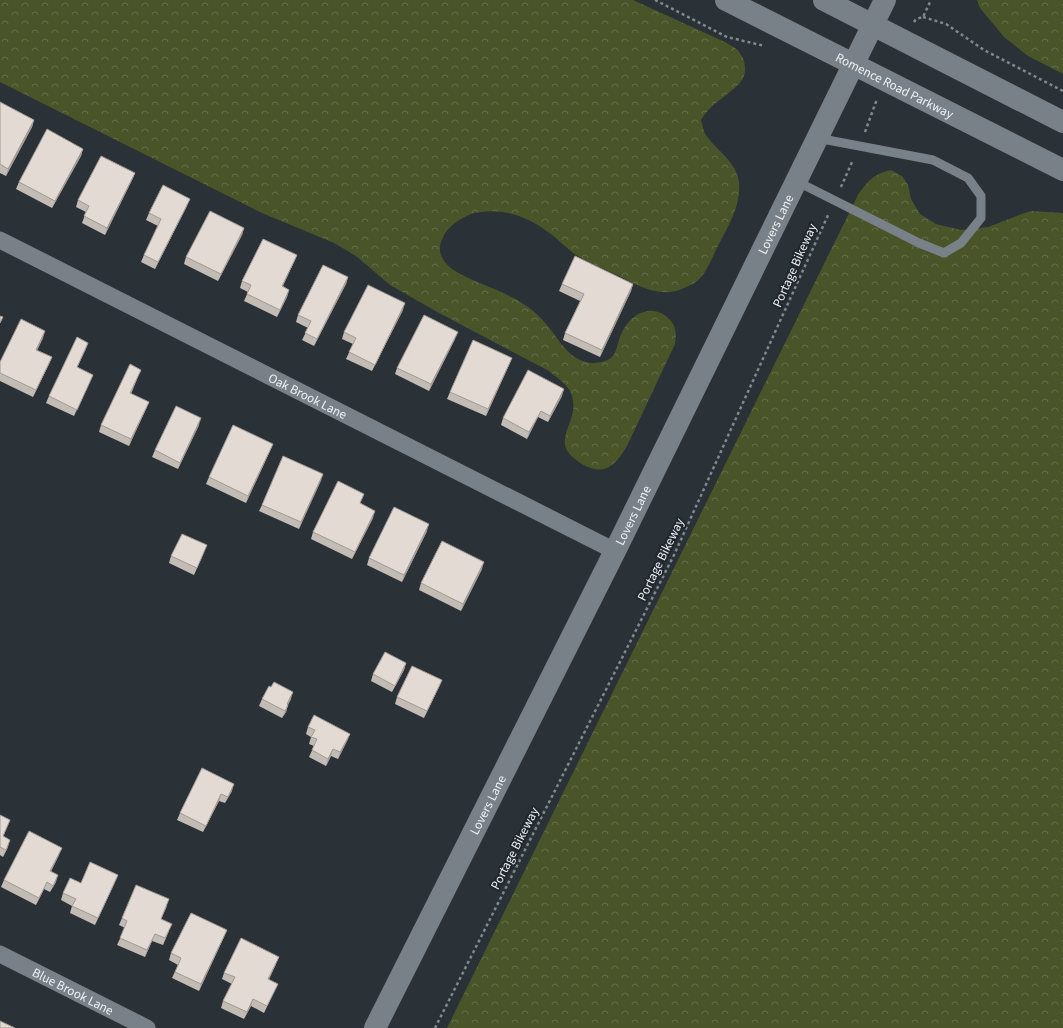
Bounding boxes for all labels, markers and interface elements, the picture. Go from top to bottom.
street label: Romence Road Parkway [832,49,956,123]
street label: Lovers Lane [754,192,798,258]
street label: Portage Bikeway [768,221,821,310]
street label: Oak Brook Lane [265,369,350,424]
street label: Lovers Lane [611,483,656,548]
street label: Portage Bikeway [633,515,689,604]
street label: Lovers Lane [466,772,511,838]
street label: Portage Bikeway [486,804,543,893]
street label: Blue Brook Lane [29,964,116,1020]

